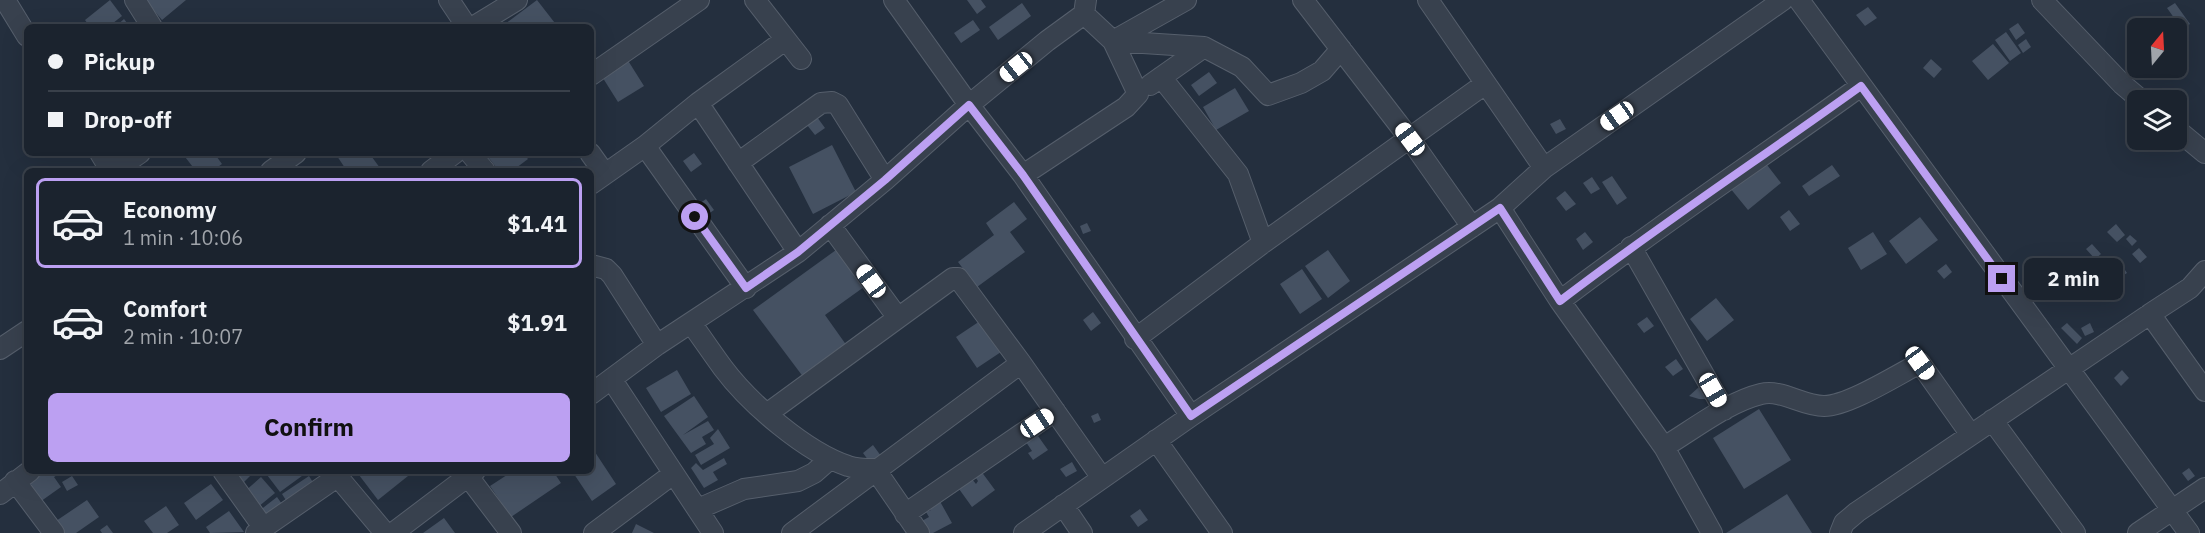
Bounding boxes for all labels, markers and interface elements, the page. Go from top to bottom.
north arrow [2127,18,2187,78]
map controls [2127,18,2187,150]
text: Pickup [84,47,155,76]
car [996,49,1036,85]
button: layers [2127,90,2187,150]
car [1597,98,1637,134]
text: Drop-off [84,105,171,134]
car [1392,119,1428,159]
text: Economy [123,195,217,224]
icon: car [51,196,105,250]
route start [681,203,708,230]
text: $1.41 [507,209,567,238]
text: 1 min · 10:06 [123,224,243,251]
callout: 2 min [2023,258,2122,300]
car [853,261,889,301]
route end [1988,265,2015,292]
text: 2 min [2047,265,2100,292]
text: Comfort [123,294,207,323]
icon: car [51,295,105,349]
text: $1.91 [507,308,567,337]
text: 2 min · 10:07 [123,323,243,350]
car [1902,343,1938,383]
car [1696,370,1730,410]
button: Confirm [48,393,570,462]
car [1017,405,1057,441]

